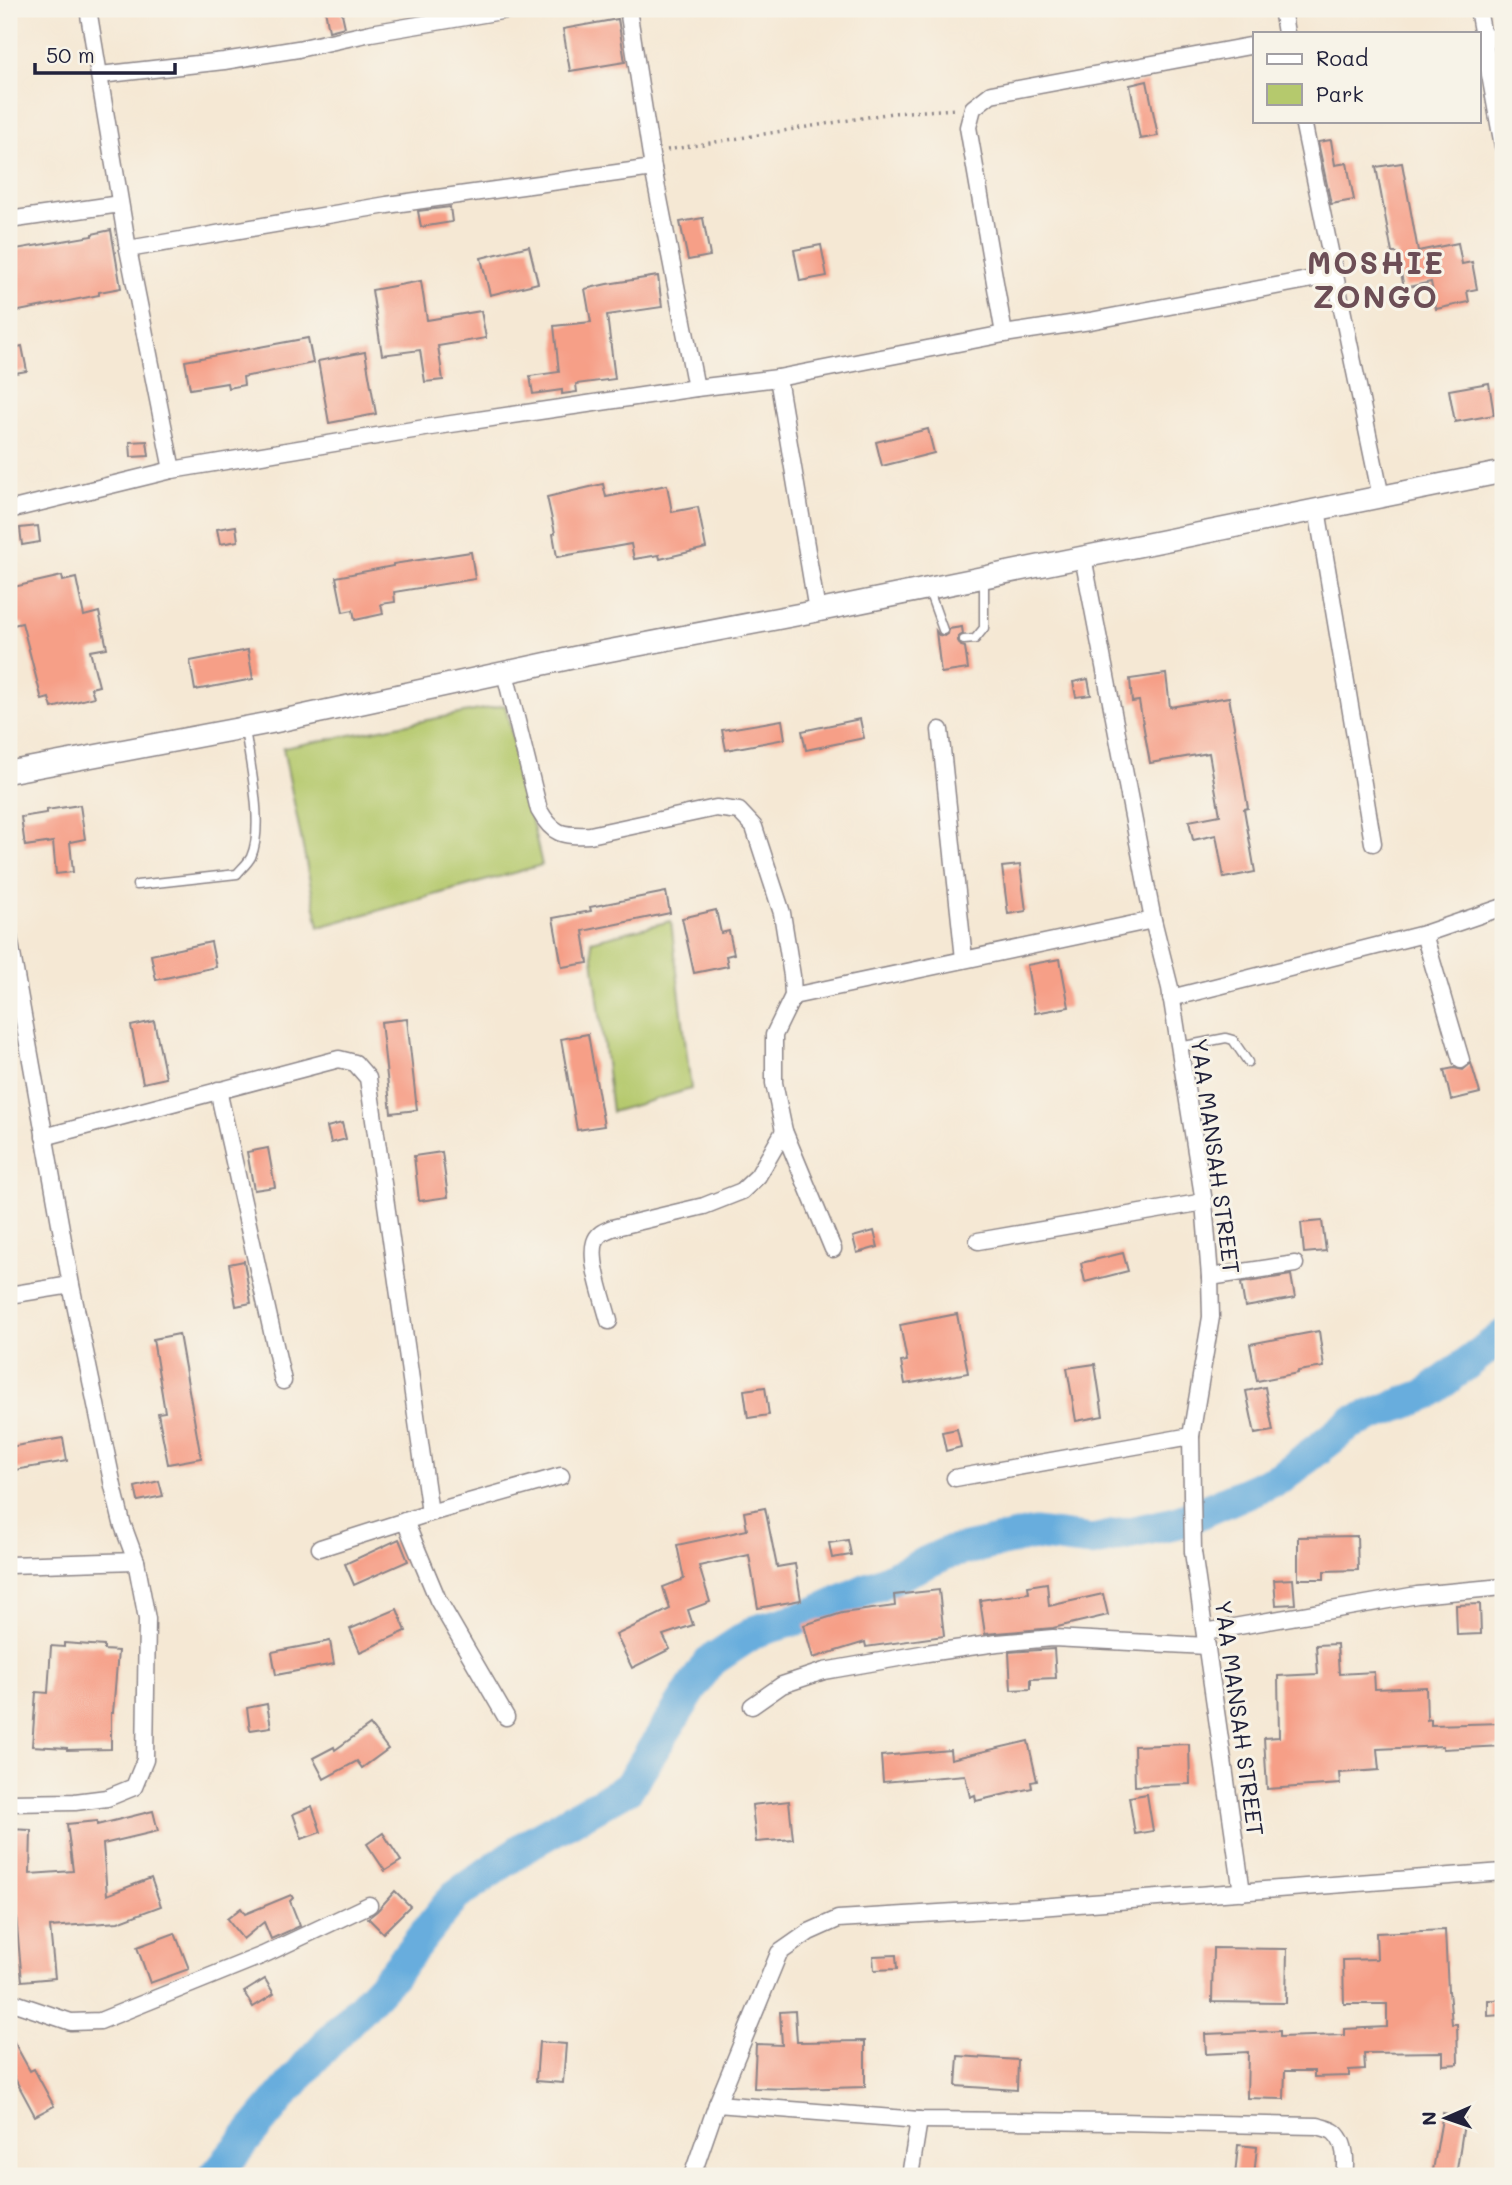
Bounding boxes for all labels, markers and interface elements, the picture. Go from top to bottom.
scale bar [35,32,175,76]
legend [1253,32,1480,122]
text: 50 m [46,41,95,68]
text: Road [1316,44,1368,71]
text: Park [1316,80,1364,107]
district label: MOSHIE ZONGO [1307,242,1445,316]
street label: YAA MANSAH STREET [1185,1036,1247,1276]
street label: YAA MANSAH STREET [1209,1598,1271,1838]
north arrow [1410,2084,1480,2154]
text: N [1416,2111,1441,2126]

